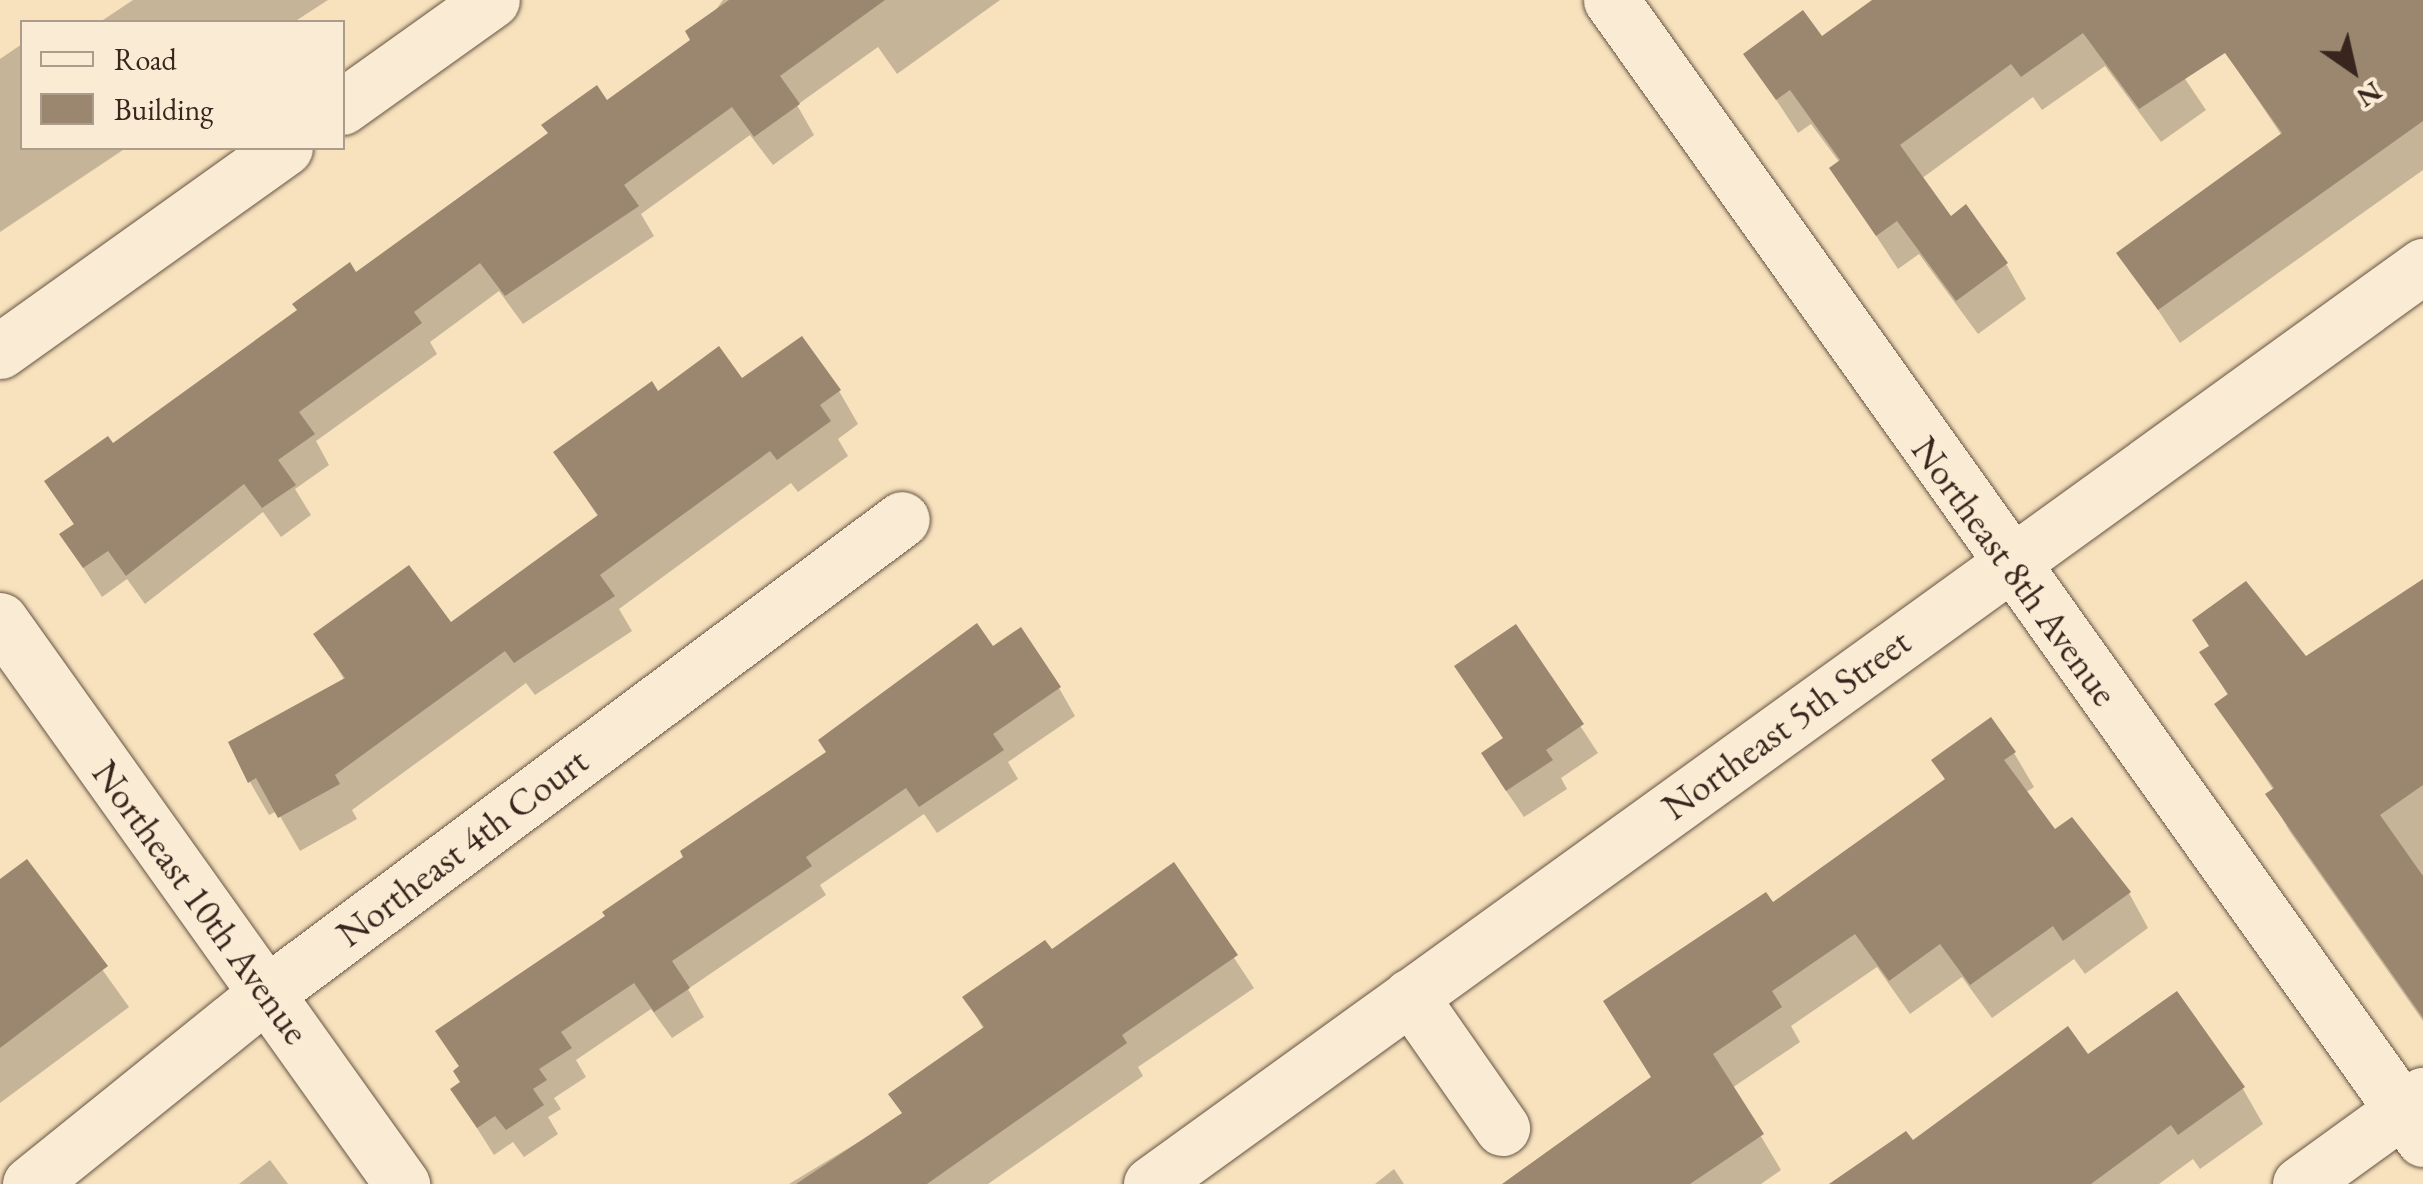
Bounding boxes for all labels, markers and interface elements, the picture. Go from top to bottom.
legend [20,20,345,150]
north arrow [2303,20,2403,120]
text: Road [114,40,177,79]
text: N [2350,74,2389,116]
text: Building [114,90,213,129]
street label: Northeast 8th Avenue [1902,428,2128,714]
street label: Northeast 5th Street [1653,619,1919,829]
street label: Northeast 4th Court [327,738,597,956]
street label: Northeast 10th Avenue [83,751,319,1053]

